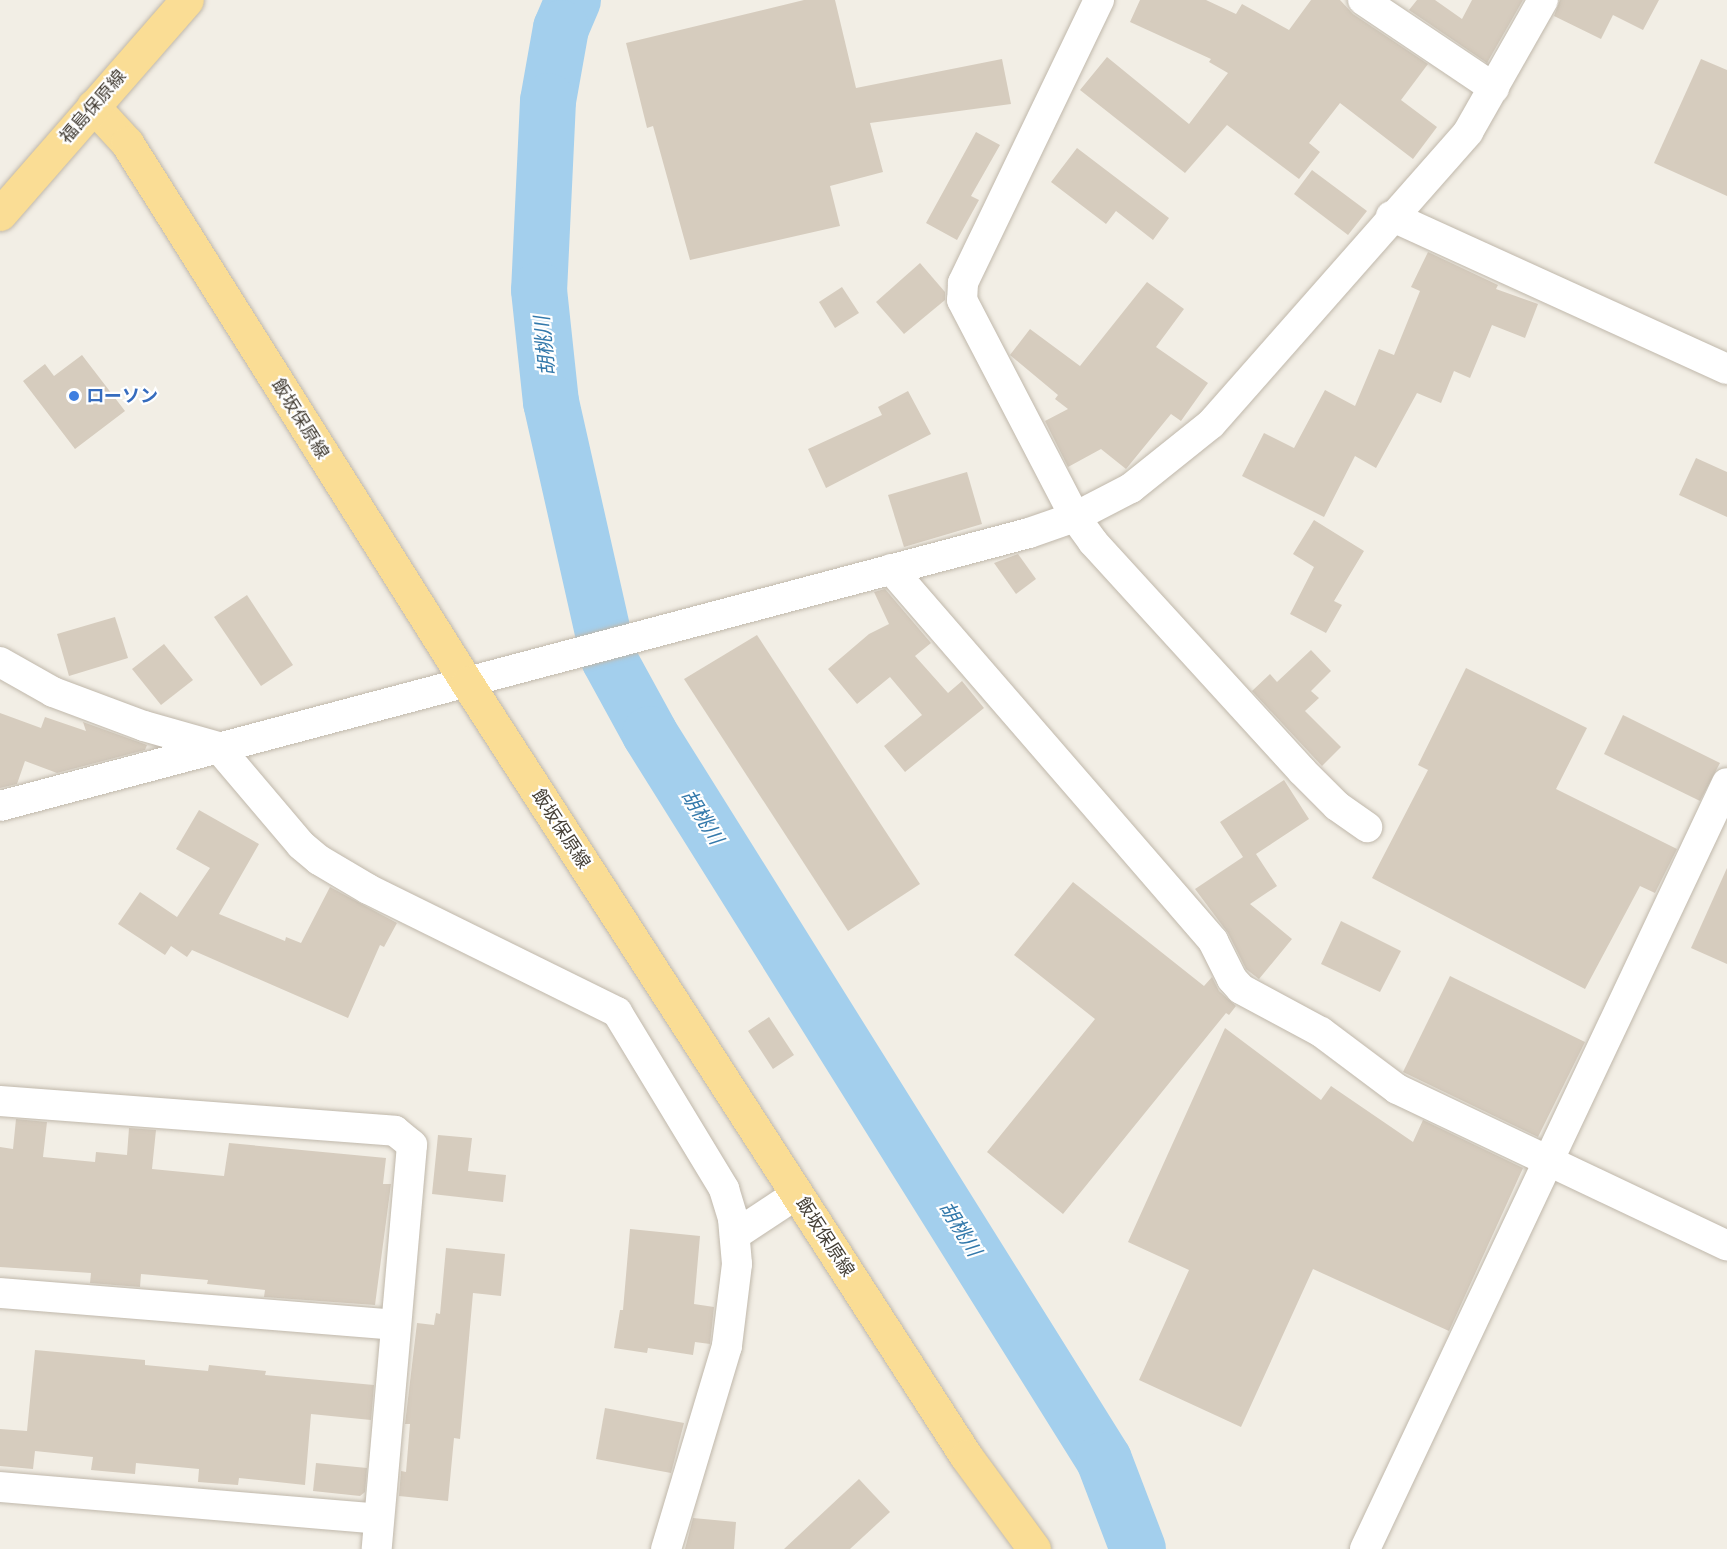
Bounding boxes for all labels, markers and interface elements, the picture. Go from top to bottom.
street label: 福島保原線 [55,66,131,148]
water label: 胡桃川 [530,315,560,377]
street label: 飯坂保原線 [267,375,333,463]
place label: ローソン [86,385,158,407]
marker: ローソン [67,389,81,403]
street label: 飯坂保原線 [527,785,595,873]
water label: 胡桃川 [676,785,728,849]
street label: 飯坂保原線 [791,1193,859,1281]
water label: 胡桃川 [934,1197,986,1261]

